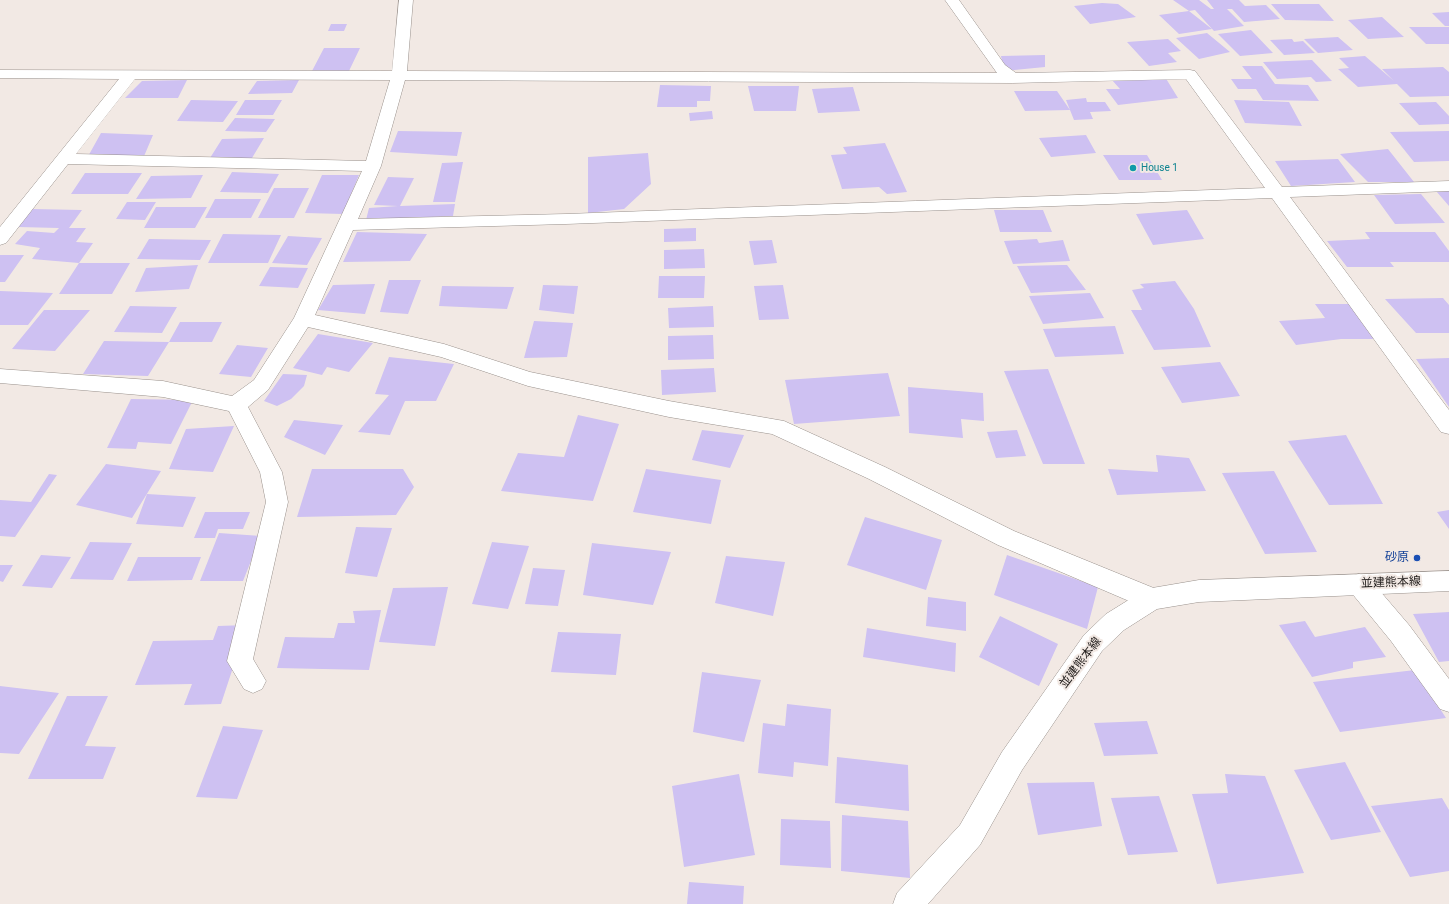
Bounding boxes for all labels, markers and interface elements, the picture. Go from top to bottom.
place label: House 1 [1141,162,1178,174]
marker: House 1 [1128,163,1138,173]
place label: 砂原 [1385,551,1409,565]
marker: 砂原 [1412,553,1422,563]
street label: 並建熊本線 [1361,575,1421,591]
street label: 並建熊本線 [1057,635,1105,691]

